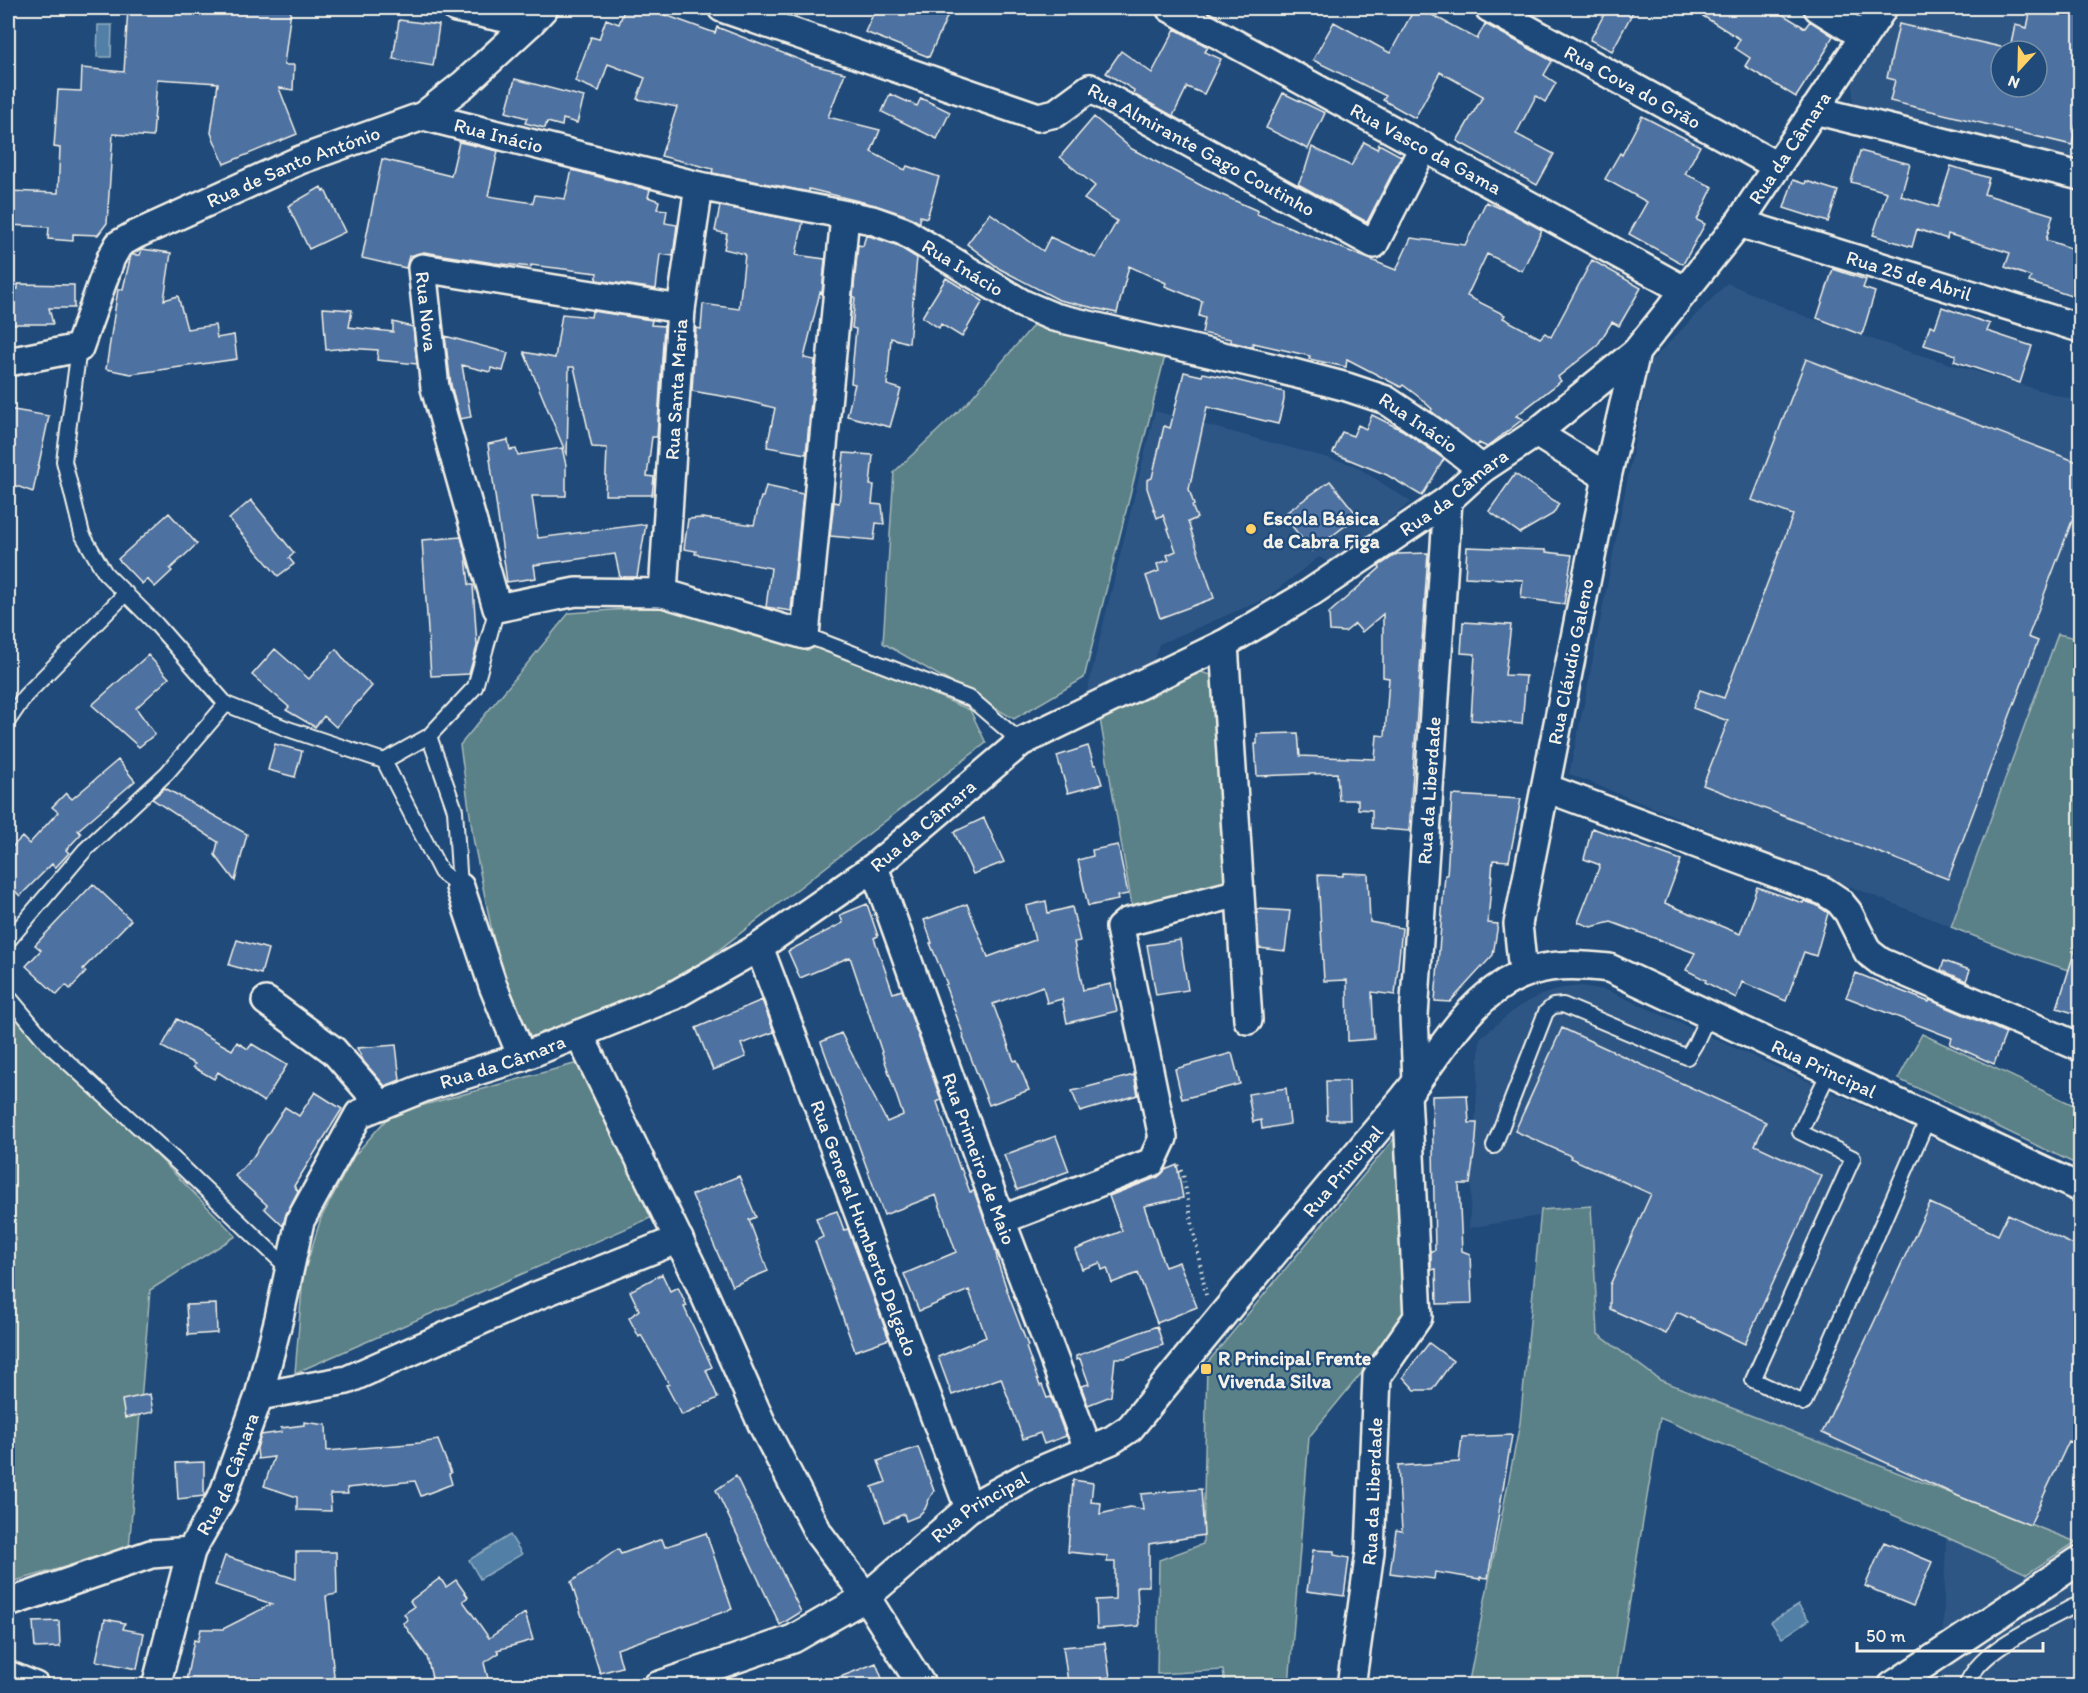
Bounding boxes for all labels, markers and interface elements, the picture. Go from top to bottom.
north arrow [1989,39,2049,99]
street label: Rua Cova do Grão [1560,40,1705,134]
text: N [2005,72,2022,93]
street label: Rua Almirante Gago Coutinho [1083,77,1319,221]
street label: Rua da Câmara [1743,87,1836,209]
street label: Rua Vasco da Gama [1346,97,1506,200]
street label: Rua Inácio [451,112,546,158]
street label: Rua de Santo António [203,120,383,213]
street label: Rua Inácio [918,233,1008,301]
street label: Rua 25 de Abril [1843,245,1975,306]
street label: Rua Nova [410,270,443,354]
street label: Rua Santa Maria [659,317,692,461]
street label: Rua Inácio [1374,387,1463,458]
street label: Rua da Câmara [1395,443,1513,541]
place label: Escola Básica de Cabra Figa [1263,506,1380,554]
marker: Escola Básica de Cabra Figa [1244,522,1258,536]
street label: Rua Cláudio Galeno [1542,576,1599,747]
street label: Rua da Liberdade [1412,716,1446,865]
street label: Rua da Câmara [865,774,981,877]
street label: Rua da Câmara [437,1029,569,1094]
street label: Rua Principal [1768,1034,1881,1103]
street label: Rua Primeiro de Maio [937,1069,1021,1248]
street label: Rua General Humberto Delgado [805,1097,923,1359]
street label: Rua Principal [1297,1120,1388,1222]
place label: R Principal Frente Vivenda Silva [1218,1346,1372,1393]
marker: R Principal Frente Vivenda Silva [1199,1362,1213,1376]
street label: Rua da Câmara [191,1409,264,1540]
street label: Rua da Liberdade [1356,1417,1387,1567]
street label: Rua Principal [926,1465,1033,1548]
scale bar [1857,1615,2043,1653]
text: 50 m [1866,1625,1906,1647]

